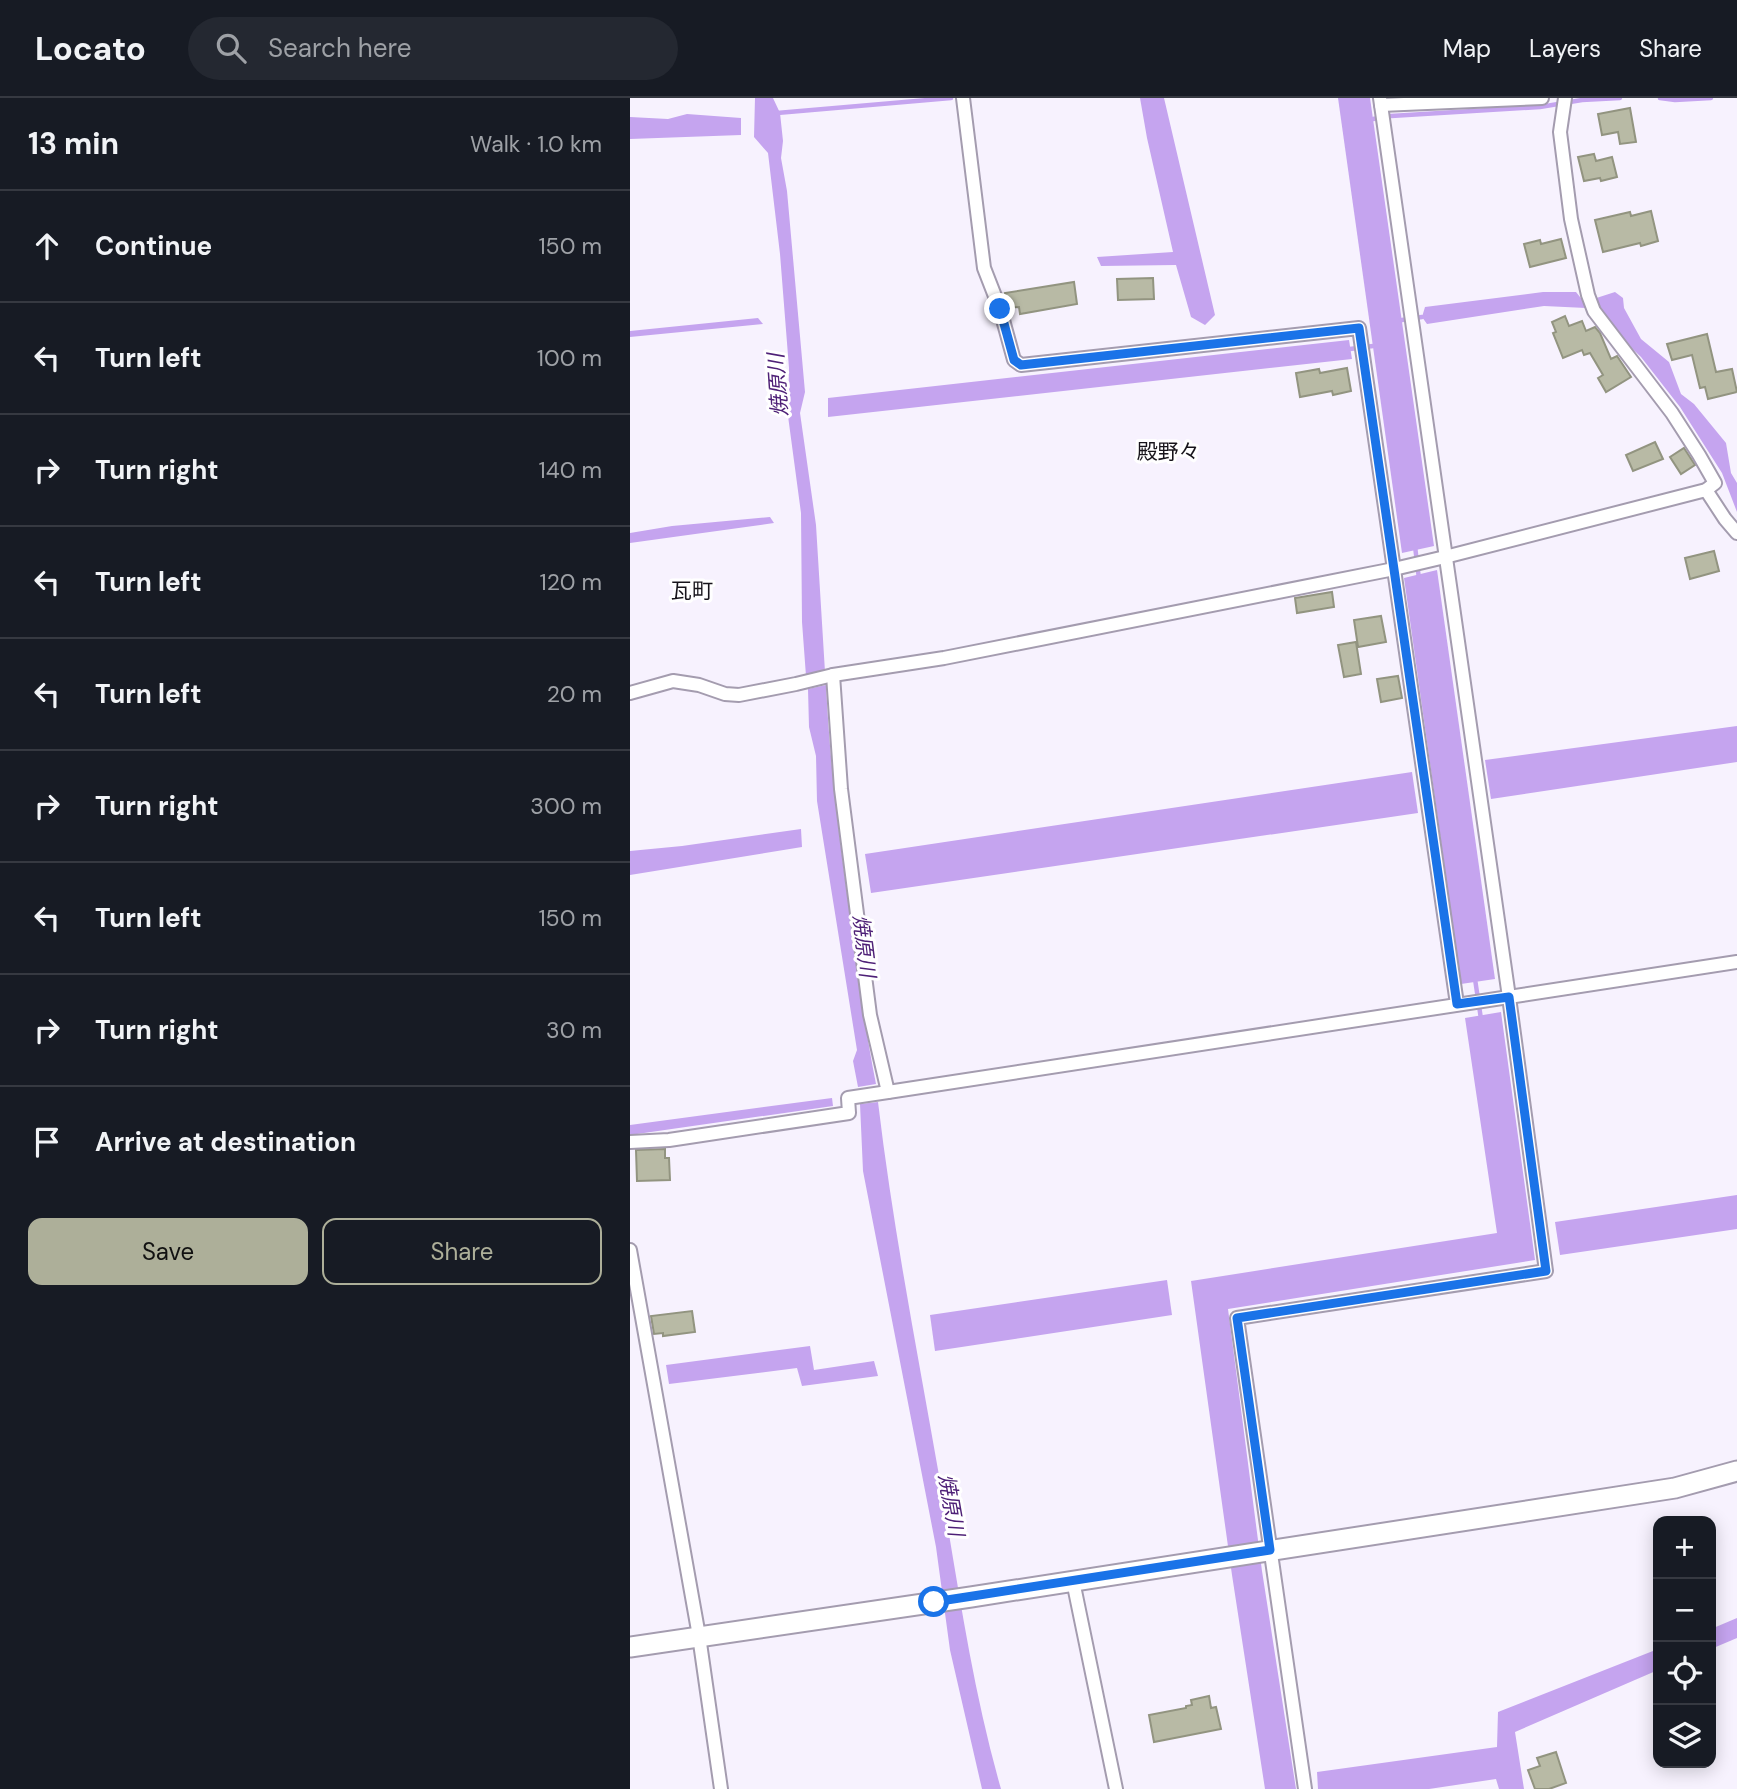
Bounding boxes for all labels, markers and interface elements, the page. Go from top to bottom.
search box [188,17,678,80]
text: Locato [35,27,146,70]
icon: search [212,29,250,67]
text: Search here [268,31,411,65]
text: Map [1443,33,1491,64]
text: Layers [1529,33,1601,64]
text: Share [1639,33,1702,64]
text: 13 min [28,124,119,163]
text: Walk · 1.0 km [470,129,602,159]
icon: ahead [28,227,66,265]
text: Continue [95,229,212,263]
text: 150 m [538,231,602,261]
route end [984,293,1015,324]
icon: left [28,339,66,377]
text: Turn left [95,341,202,375]
text: 100 m [537,343,602,373]
water label: 焼原川 [762,351,794,417]
district label: 殿野々 [1137,438,1200,466]
icon: right [28,451,66,489]
text: Turn right [95,453,219,487]
text: 140 m [539,455,602,485]
icon: left [28,563,66,601]
text: Turn left [95,565,202,599]
text: 120 m [539,567,602,597]
district label: 瓦町 [671,577,713,605]
icon: left [28,675,66,713]
text: Turn left [95,677,202,711]
text: 20 m [547,679,602,709]
icon: right [28,787,66,825]
text: Turn right [95,789,219,823]
text: 300 m [530,791,602,821]
icon: left [28,899,66,937]
text: Turn left [95,901,202,935]
text: 150 m [538,903,602,933]
water label: 焼原川 [846,913,882,981]
icon: right [28,1011,66,1049]
text: Turn right [95,1013,219,1047]
text: 30 m [546,1015,602,1045]
icon: arrive [28,1123,66,1161]
text: Arrive at destination [95,1125,356,1159]
button: Save [28,1218,308,1285]
button: Share [322,1218,602,1285]
water label: 焼原川 [932,1472,971,1540]
map controls [1653,1516,1716,1768]
button: + [1653,1516,1716,1579]
button: − [1653,1579,1716,1642]
route start [918,1586,949,1617]
button: locate [1653,1642,1716,1705]
button: layers [1653,1705,1716,1768]

